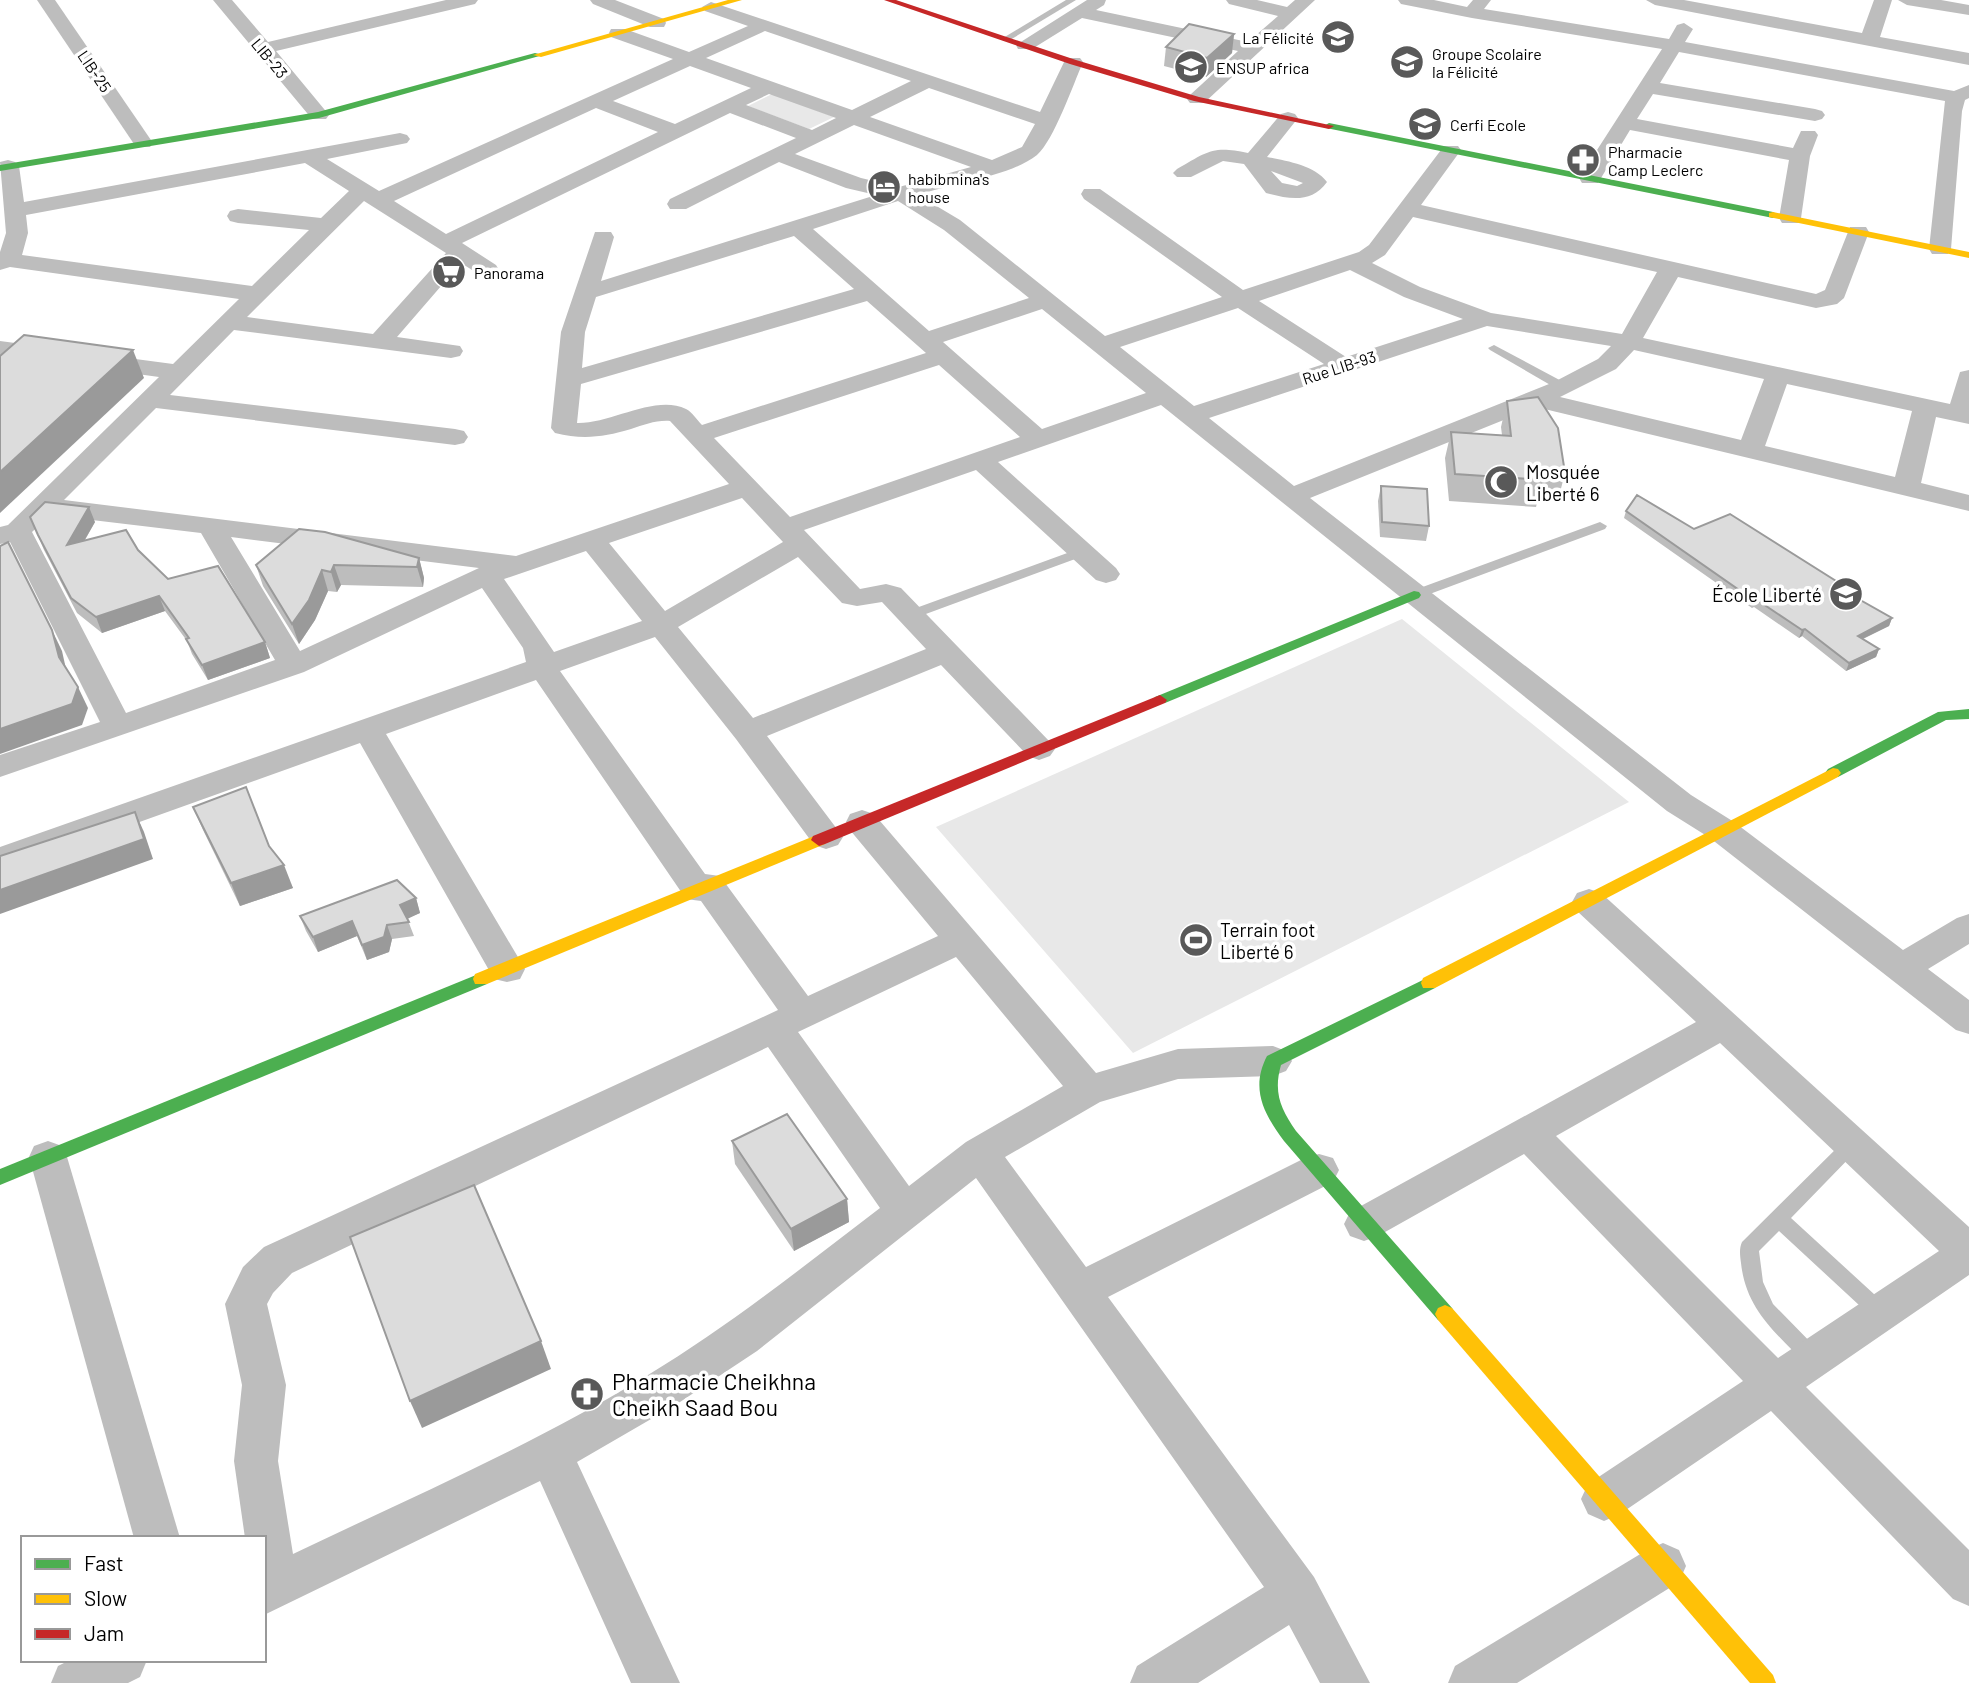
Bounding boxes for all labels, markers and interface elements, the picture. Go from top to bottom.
school or university icon: La Félicité [1319,18,1357,56]
place label: La Félicité [1242,28,1314,47]
street label: LIB-23 [248,34,292,82]
school or university icon: Groupe Scolaire la Félicité [1388,43,1426,81]
place label: Groupe Scolaire la Félicité [1432,44,1542,81]
street label: LIB-25 [74,46,116,96]
school or university icon: ENSUP africa [1172,48,1210,86]
place label: ENSUP africa [1216,58,1309,77]
school or university icon: Cerfi Ecole [1406,105,1444,143]
place label: Cerfi Ecole [1450,115,1526,134]
pharmacy icon: Pharmacie Camp Leclerc [1564,141,1602,179]
place label: Pharmacie Camp Leclerc [1608,142,1703,179]
hotel icon: habibmina's house [865,168,903,206]
place label: habibmina's house [908,169,989,206]
supermarket icon: Panorama [430,253,468,291]
place label: Panorama [474,263,544,282]
street label: Rue LIB-93 [1300,346,1378,388]
place label: Mosquée Liberté 6 [1526,460,1600,505]
mosque icon: Mosquée Liberté 6 [1482,463,1520,501]
school or university icon: École Liberté [1827,575,1865,613]
place label: École Liberté [1712,583,1822,606]
place label: Terrain foot Liberté 6 [1220,918,1315,963]
sports icon: Terrain foot Liberté 6 [1177,921,1215,959]
place label: Pharmacie Cheikhna Cheikh Saad Bou [612,1367,816,1421]
pharmacy icon: Pharmacie Cheikhna Cheikh Saad Bou [568,1375,606,1413]
legend [21,1536,266,1662]
text: Fast [84,1550,124,1575]
text: Slow [84,1585,127,1610]
text: Jam [84,1620,124,1645]

